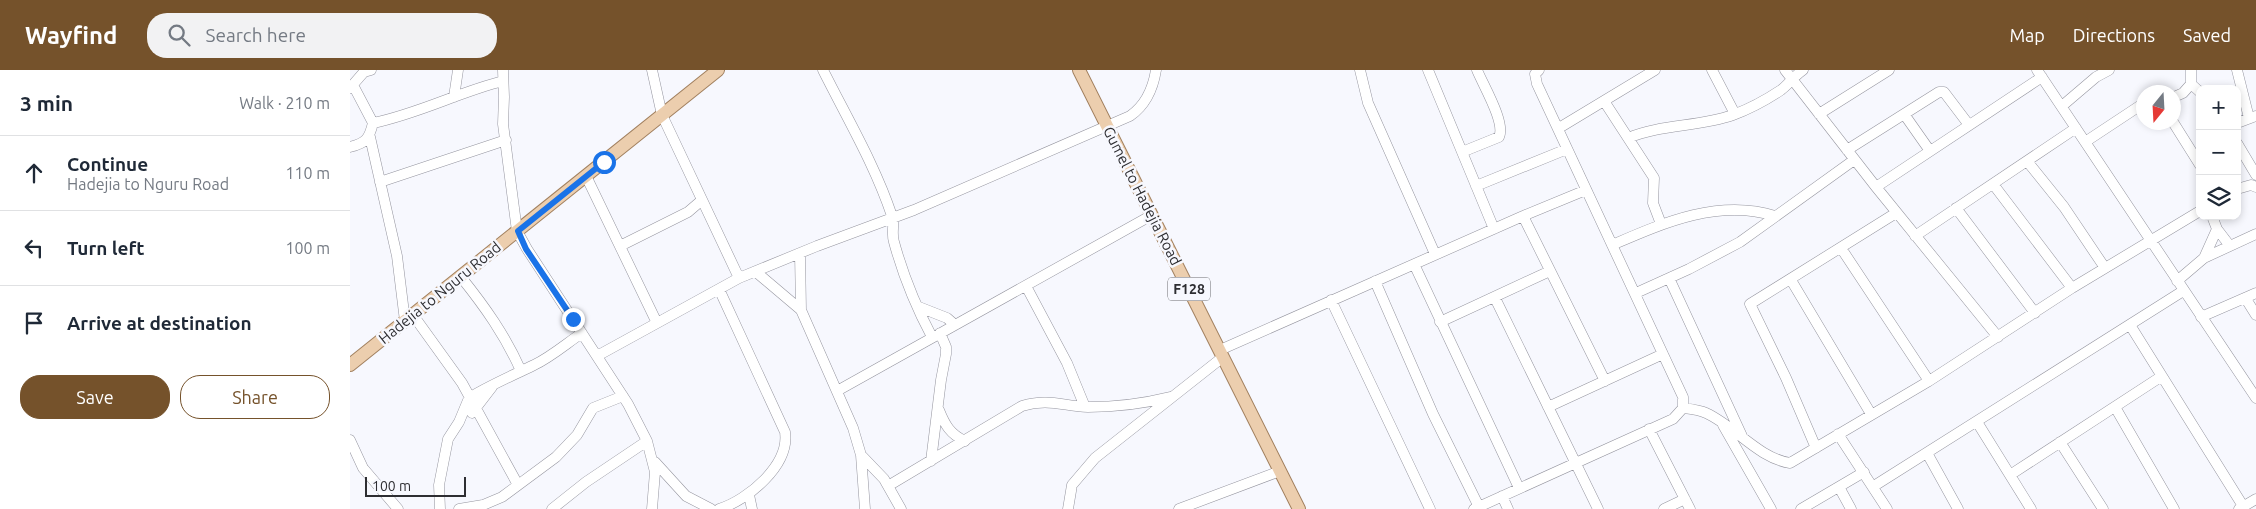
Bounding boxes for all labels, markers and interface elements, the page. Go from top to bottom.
search box [147,13,497,58]
icon: search [165,21,193,49]
text: Wayfind [25,22,117,49]
text: Search here [205,24,306,46]
text: Map [2009,25,2045,45]
text: Directions [2073,25,2155,45]
text: Saved [2183,25,2231,45]
north arrow [2136,85,2181,130]
map controls [2196,85,2241,220]
button: + [2196,85,2241,130]
text: 3 min [20,91,73,115]
text: Walk · 210 m [239,94,330,112]
street label: Gumel to Hadejia Road [1100,124,1185,268]
button: − [2196,130,2241,175]
route start [593,151,616,174]
text: Continue [67,153,148,175]
icon: ahead [20,159,48,187]
text: 110 m [285,164,330,182]
text: Hadejia to Nguru Road [67,175,229,193]
button: layers [2196,175,2241,220]
icon: left [20,234,48,262]
text: Turn left [67,237,145,259]
street label: Hadejia to Nguru Road [375,238,504,347]
text: 100 m [285,239,330,257]
road number: F128 [1168,278,1210,300]
route end [562,308,585,331]
icon: arrive [20,309,48,337]
text: Arrive at destination [67,312,252,334]
button: Save [20,375,170,419]
button: Share [180,375,330,419]
scale bar [365,474,466,497]
text: 100 m [372,478,411,494]

